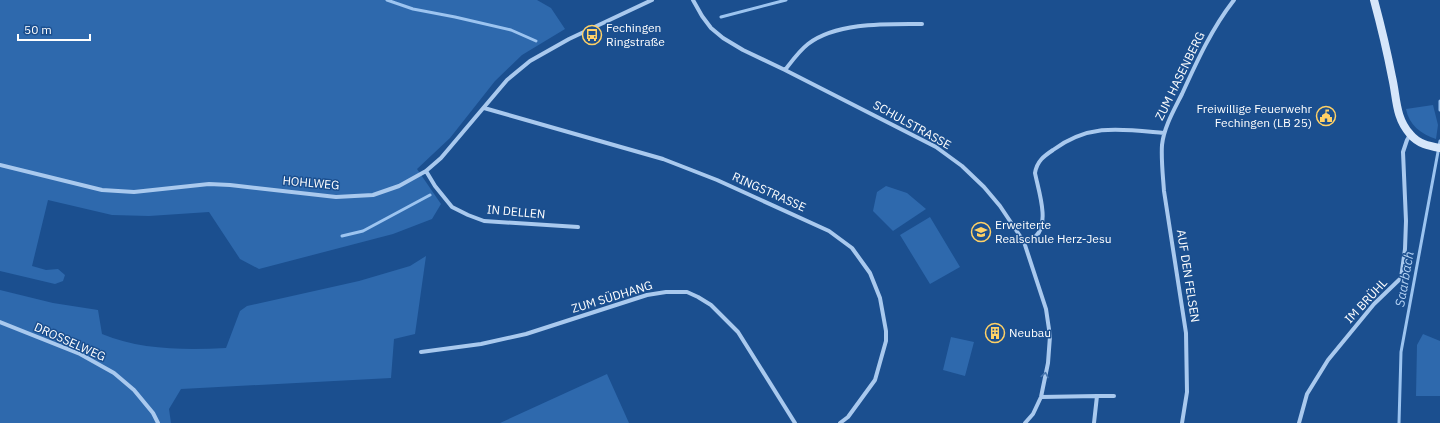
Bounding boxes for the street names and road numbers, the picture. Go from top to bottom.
street label: ZUM HASENBERG [1152,29,1208,123]
street label: SCHULSTRASSE [871,97,954,152]
street label: RINGSTRASSE [730,169,808,214]
street label: HOHLWEG [282,173,340,192]
street label: IN DELLEN [486,201,546,222]
street label: AUF DEN FELSEN [1174,228,1203,323]
street label: IM BRÜHL [1341,275,1390,326]
street label: ZUM SÜDHANG [570,277,654,316]
street label: DROSSELWEG [32,319,108,364]

